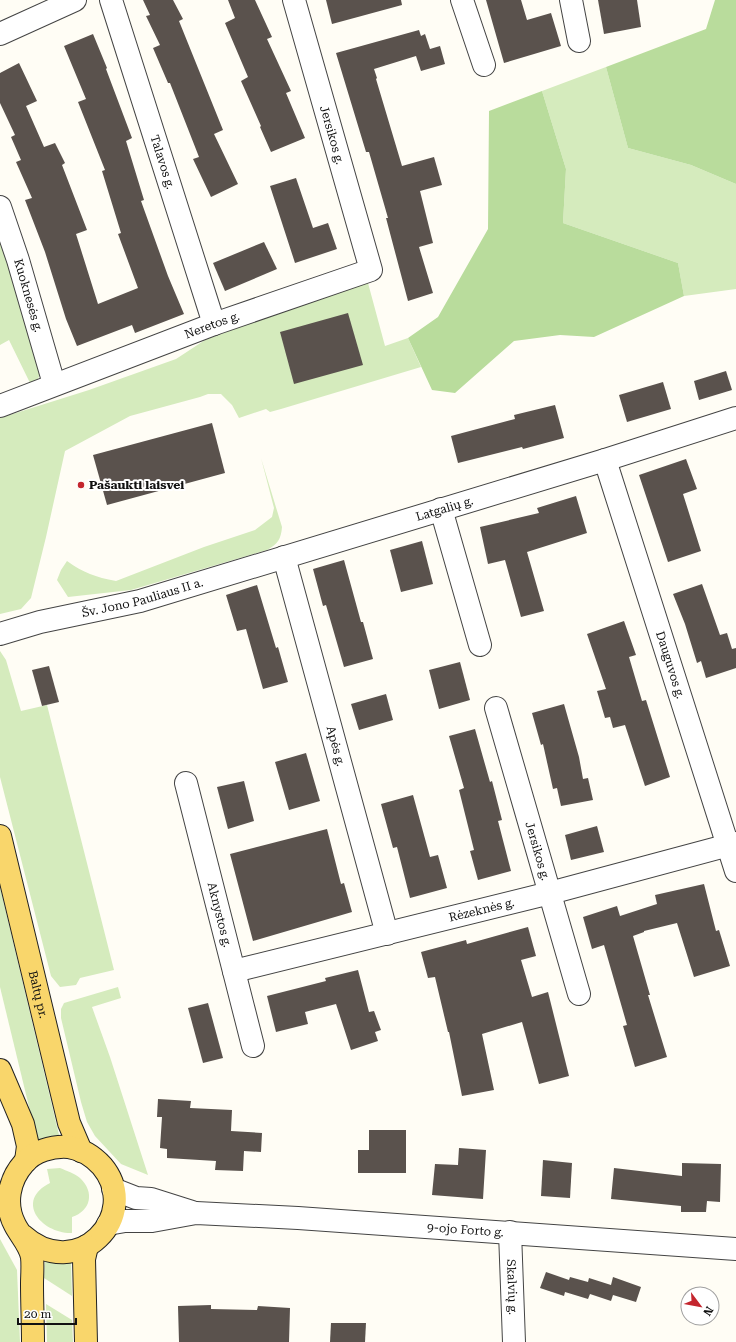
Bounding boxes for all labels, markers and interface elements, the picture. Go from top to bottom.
street label: Jersikos g. [317,104,347,166]
street label: Talavos g. [147,133,178,191]
street label: Kuoknesės g. [11,257,46,334]
street label: Neretos g. [183,309,241,342]
place label: Pašaukti laisvei [89,478,184,492]
marker: Pašaukti laisvei [76,480,86,490]
street label: Latgalių g. [414,493,475,524]
street label: Šv. Jono Pauliaus II a. [80,575,205,620]
street label: Dauguvos g. [653,629,688,700]
street label: Apės g. [323,724,348,768]
street label: Jersikos g. [522,820,553,882]
street label: Aknystos g. [205,881,235,949]
street label: Rėzeknės g. [447,895,516,925]
street label: Baltų pr. [26,969,51,1020]
street label: 9-ojo Forto g. [427,1220,504,1240]
street label: Skalvių g. [504,1259,520,1315]
north arrow [680,1286,720,1326]
scale bar [18,1300,76,1326]
text: N [700,1304,716,1319]
text: 20 m [24,1307,51,1321]

